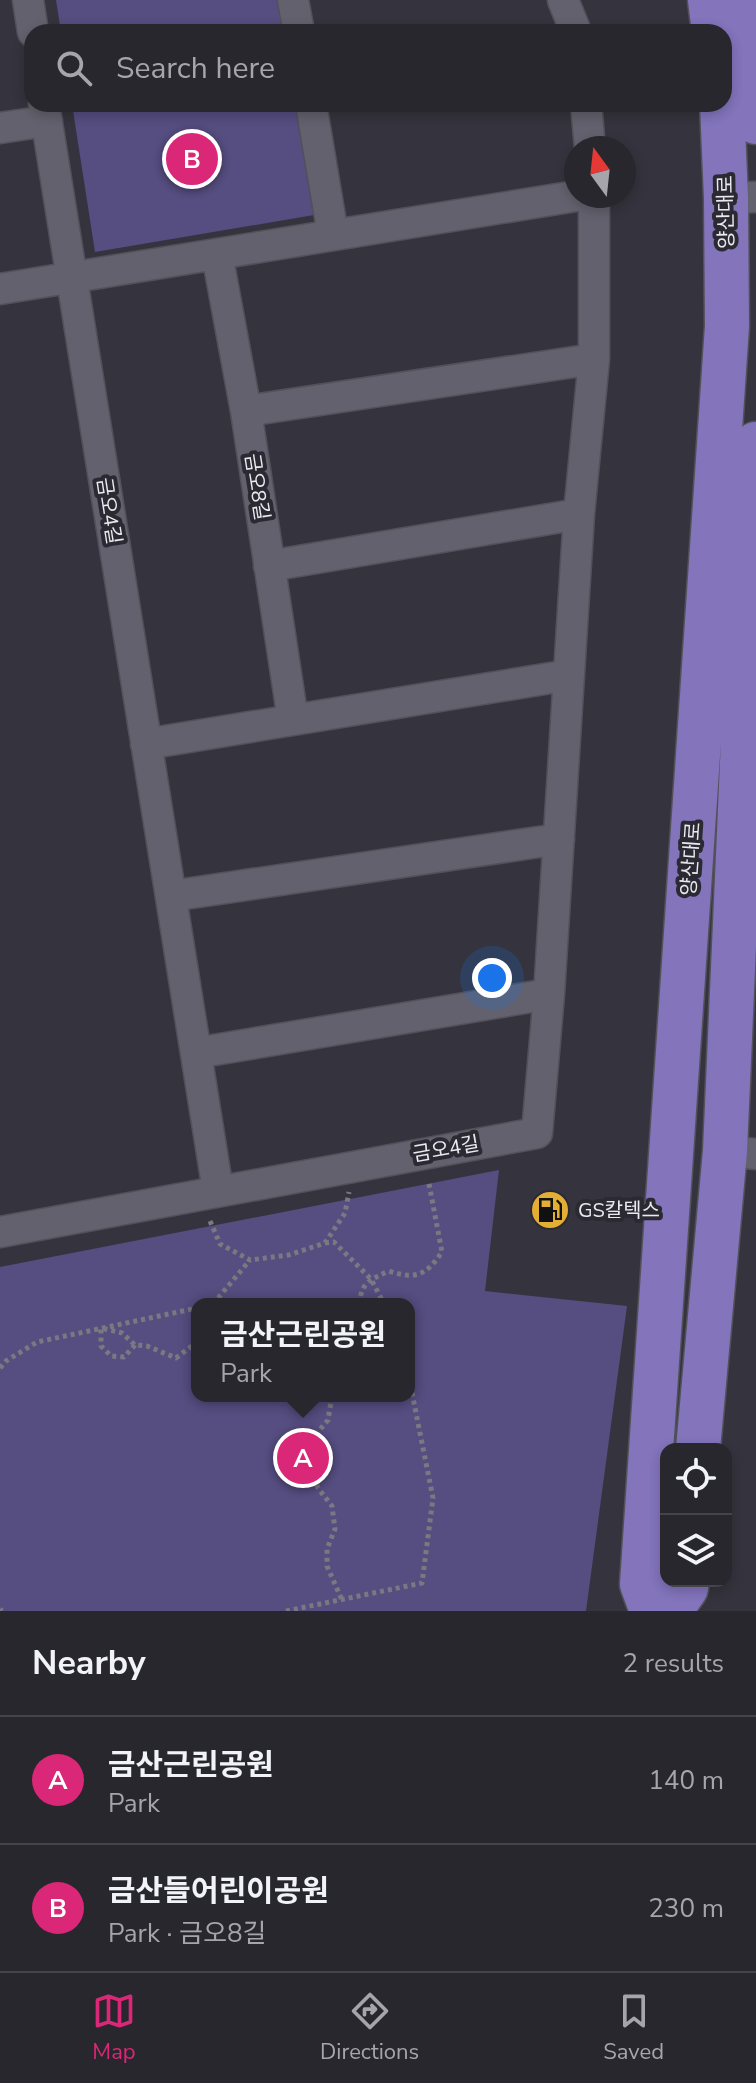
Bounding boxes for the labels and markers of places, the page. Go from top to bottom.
pin: B [166,129,218,189]
fuel station icon: GS칼텍스 [529,1189,571,1231]
place label: GS칼텍스 [578,1197,660,1224]
pin: A [277,1428,329,1488]

